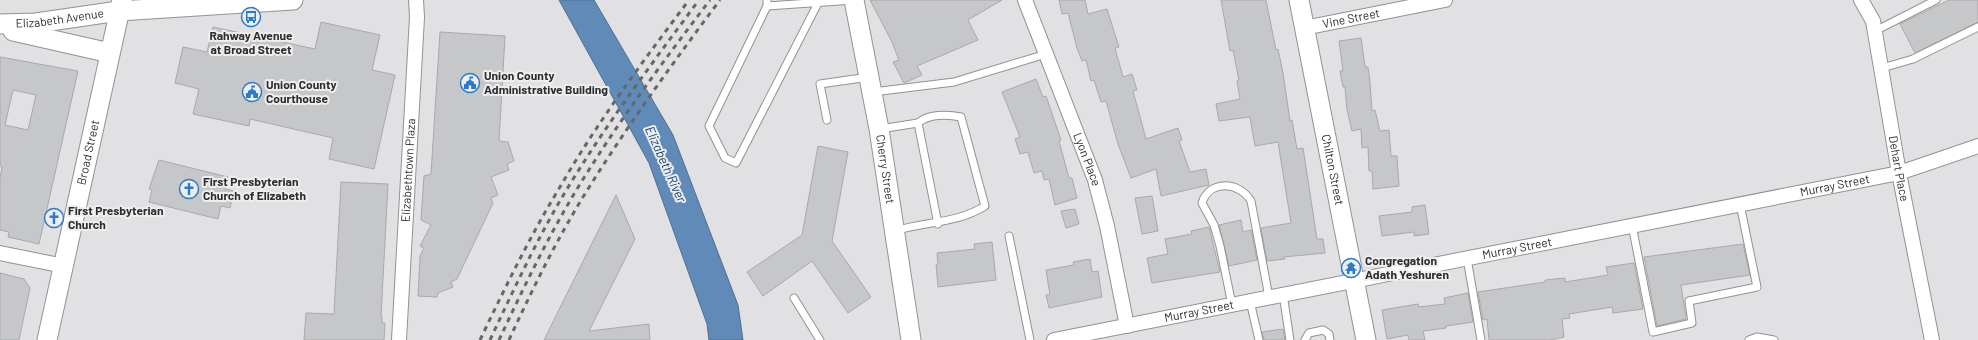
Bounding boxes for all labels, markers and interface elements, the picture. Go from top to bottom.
street label: Elizabeth Avenue [15,5,105,30]
street label: Vine Street [1321,5,1381,30]
bus stop icon: Rahway Avenue at Broad Street [240,6,262,28]
place label: Rahway Avenue at Broad Street [209,28,293,56]
place label: Union County Administrative Building [484,68,608,96]
public building icon: Union County Administrative Building [459,72,481,94]
place label: Union County Courthouse [266,77,337,105]
public building icon: Union County Courthouse [241,81,263,103]
street label: Broad Street [73,118,101,186]
street label: Elizabethtown Plaza [398,118,417,222]
water label: Elizabeth River [642,123,690,205]
street label: Lyon Place [1071,130,1104,187]
street label: Cherry Street [874,133,898,205]
street label: Chilton Street [1320,133,1347,206]
street label: Dehart Place [1887,135,1912,202]
street label: Murray Street [1799,171,1871,198]
place label: First Presbyterian Church of Elizabeth [203,174,306,202]
church icon: First Presbyterian Church of Elizabeth [178,178,200,200]
place label: First Presbyterian Church [68,203,164,231]
church icon: First Presbyterian Church [43,207,65,229]
street label: Murray Street [1481,234,1553,261]
place label: Congregation Adath Yeshuren [1365,253,1449,281]
temple icon: Congregation Adath Yeshuren [1340,257,1362,279]
street label: Murray Street [1163,297,1235,324]

